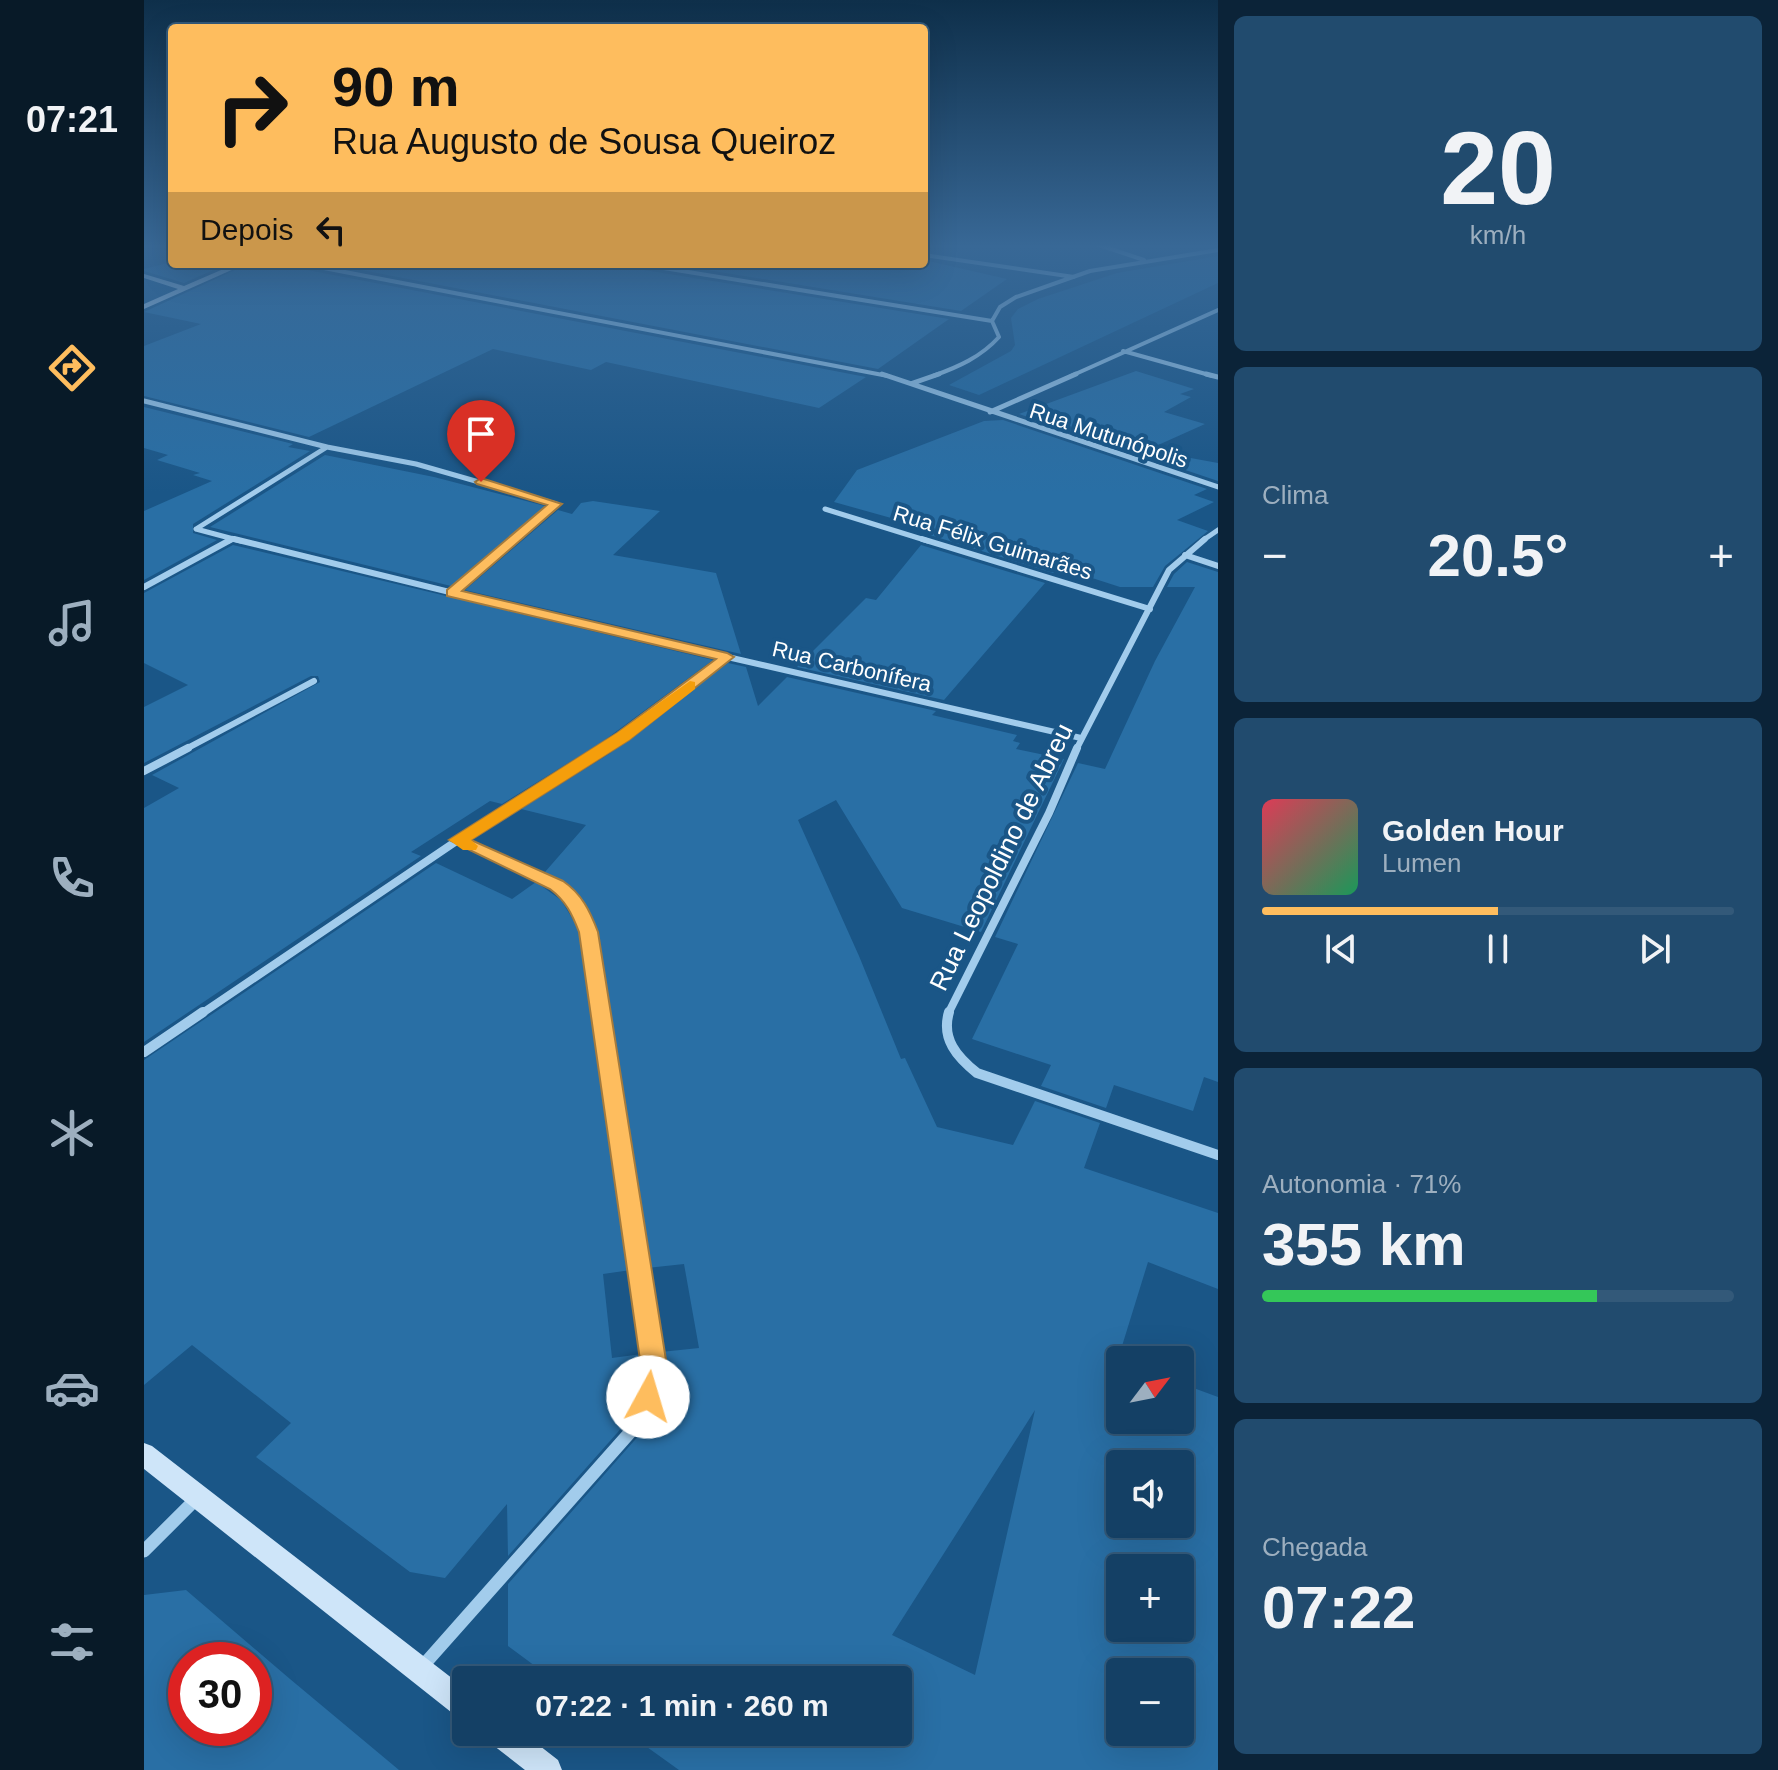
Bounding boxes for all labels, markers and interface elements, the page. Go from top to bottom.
text: 90 m [332,55,460,118]
icon: right [200,56,304,160]
text: 07:21 [26,99,118,140]
text: 20 [1440,110,1556,226]
text: Rua Augusto de Sousa Queiroz [332,121,836,162]
icon: left [309,208,353,252]
text: Depois [200,213,293,246]
text: km/h [1470,220,1526,250]
icon: directions [44,340,100,396]
street label: Rua Mutunópolis [1026,398,1191,473]
pin [447,400,515,482]
icon: arrive [459,412,503,456]
text: Clima [1262,480,1328,510]
street label: Rua Félix Guimarães [890,500,1095,585]
text: 20.5° [1428,522,1568,589]
text: − [1262,531,1288,580]
text: + [1708,531,1734,580]
icon: music [44,595,100,651]
street label: Rua Carbonífera [770,636,935,697]
street label: Rua Leopoldino de Abreu [923,719,1079,995]
text: Golden Hour [1382,814,1564,847]
text: Lumen [1382,848,1462,878]
icon: phone [44,850,100,906]
icon: previous [1319,927,1363,971]
icon: pause [1476,927,1520,971]
icon: next [1633,927,1677,971]
icon: climate [44,1105,100,1161]
text: Autonomia · 71% [1262,1169,1461,1199]
text: 355 km [1262,1211,1466,1278]
north arrow [1106,1346,1194,1434]
map controls [1106,1346,1194,1746]
position arrow [606,1355,690,1439]
icon: car [44,1360,100,1416]
button: sound [1106,1450,1194,1538]
text: Chegada [1262,1532,1368,1562]
button: + [1106,1554,1194,1642]
text: 07:22 [1262,1574,1415,1641]
icon: filters [44,1614,100,1670]
speed limit sign: 30 [168,1642,272,1746]
button: − [1106,1658,1194,1746]
text: 07:22 · 1 min · 260 m [535,1689,829,1722]

